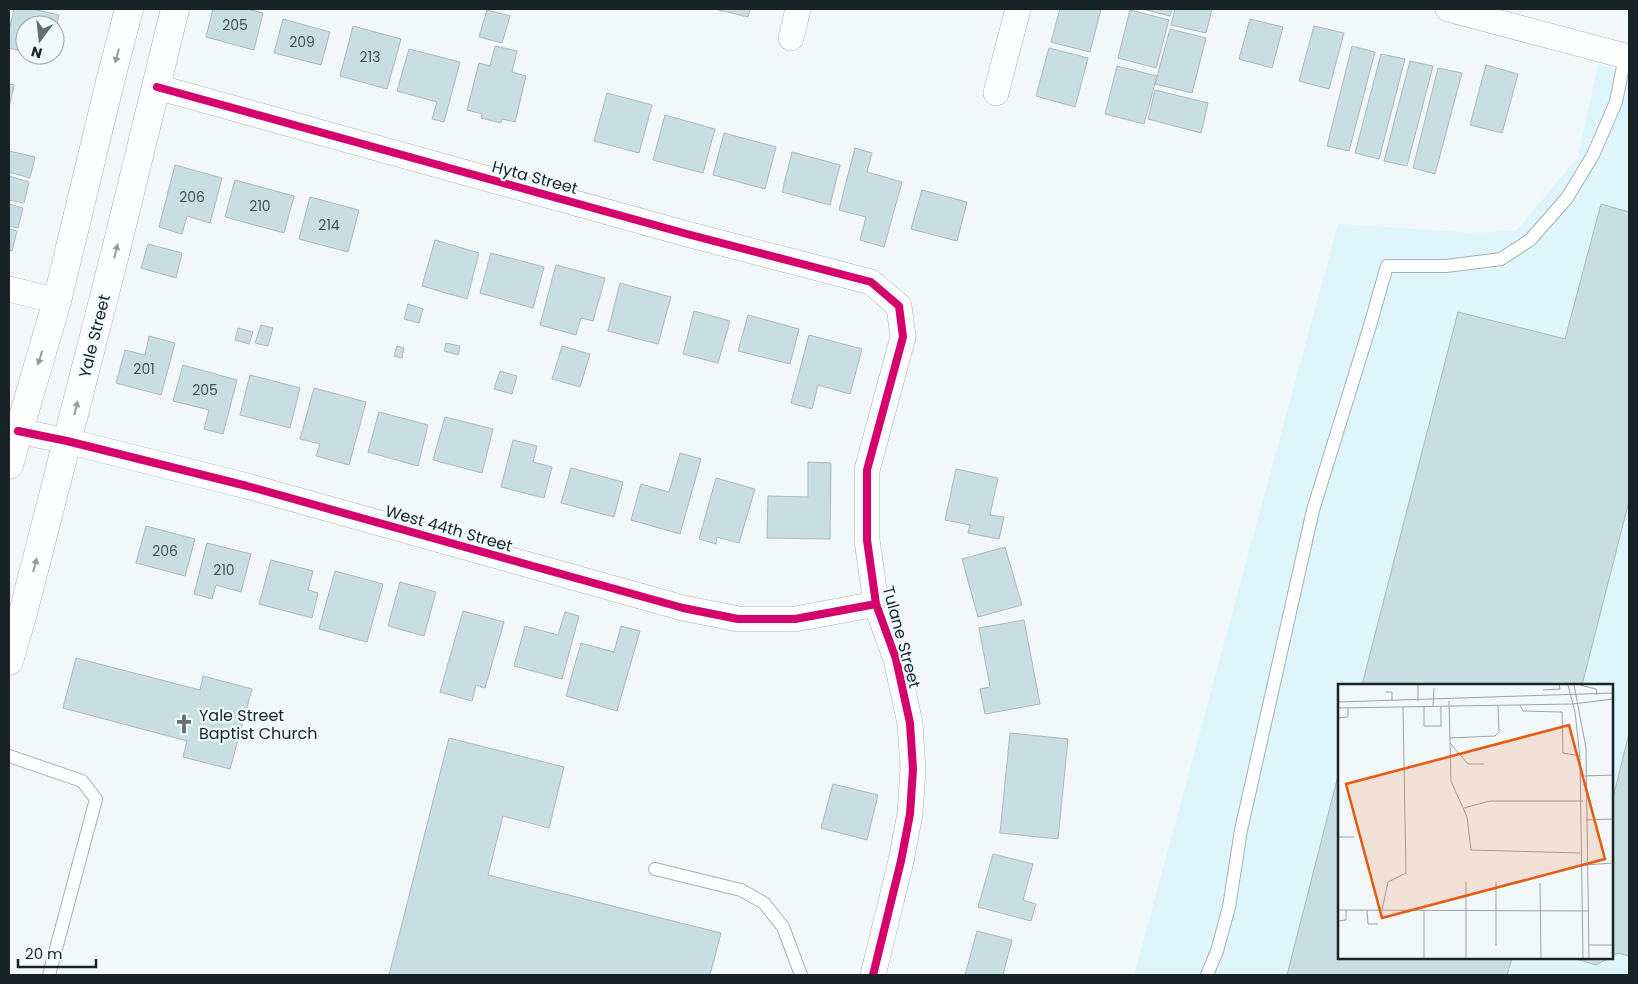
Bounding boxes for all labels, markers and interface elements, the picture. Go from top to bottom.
north arrow [15,15,65,65]
house number: 205 [222,15,248,35]
house number: 209 [289,32,315,52]
text: N [29,42,44,64]
house number: 213 [360,47,380,67]
one-way arrow [112,48,120,63]
street label: Hyta Street [489,155,580,200]
house number: 206 [179,187,205,207]
house number: 210 [249,196,271,216]
house number: 214 [318,215,340,235]
one-way arrow [112,243,120,258]
street label: Yale Street [73,292,116,380]
one-way arrow [36,351,43,366]
house number: 201 [133,359,155,379]
house number: 205 [192,380,218,400]
one-way arrow [72,401,80,416]
street label: West 44th Street [383,499,515,558]
house number: 206 [152,541,178,561]
one-way arrow [31,558,39,573]
house number: 210 [213,560,235,580]
street label: Tulane Street [877,583,926,691]
inset map [1338,684,1613,959]
place label: Yale Street Baptist Church [199,704,317,745]
church icon: Yale Street Baptist Church [173,713,195,735]
scale bar [18,936,95,968]
text: 20 m [25,943,63,964]

